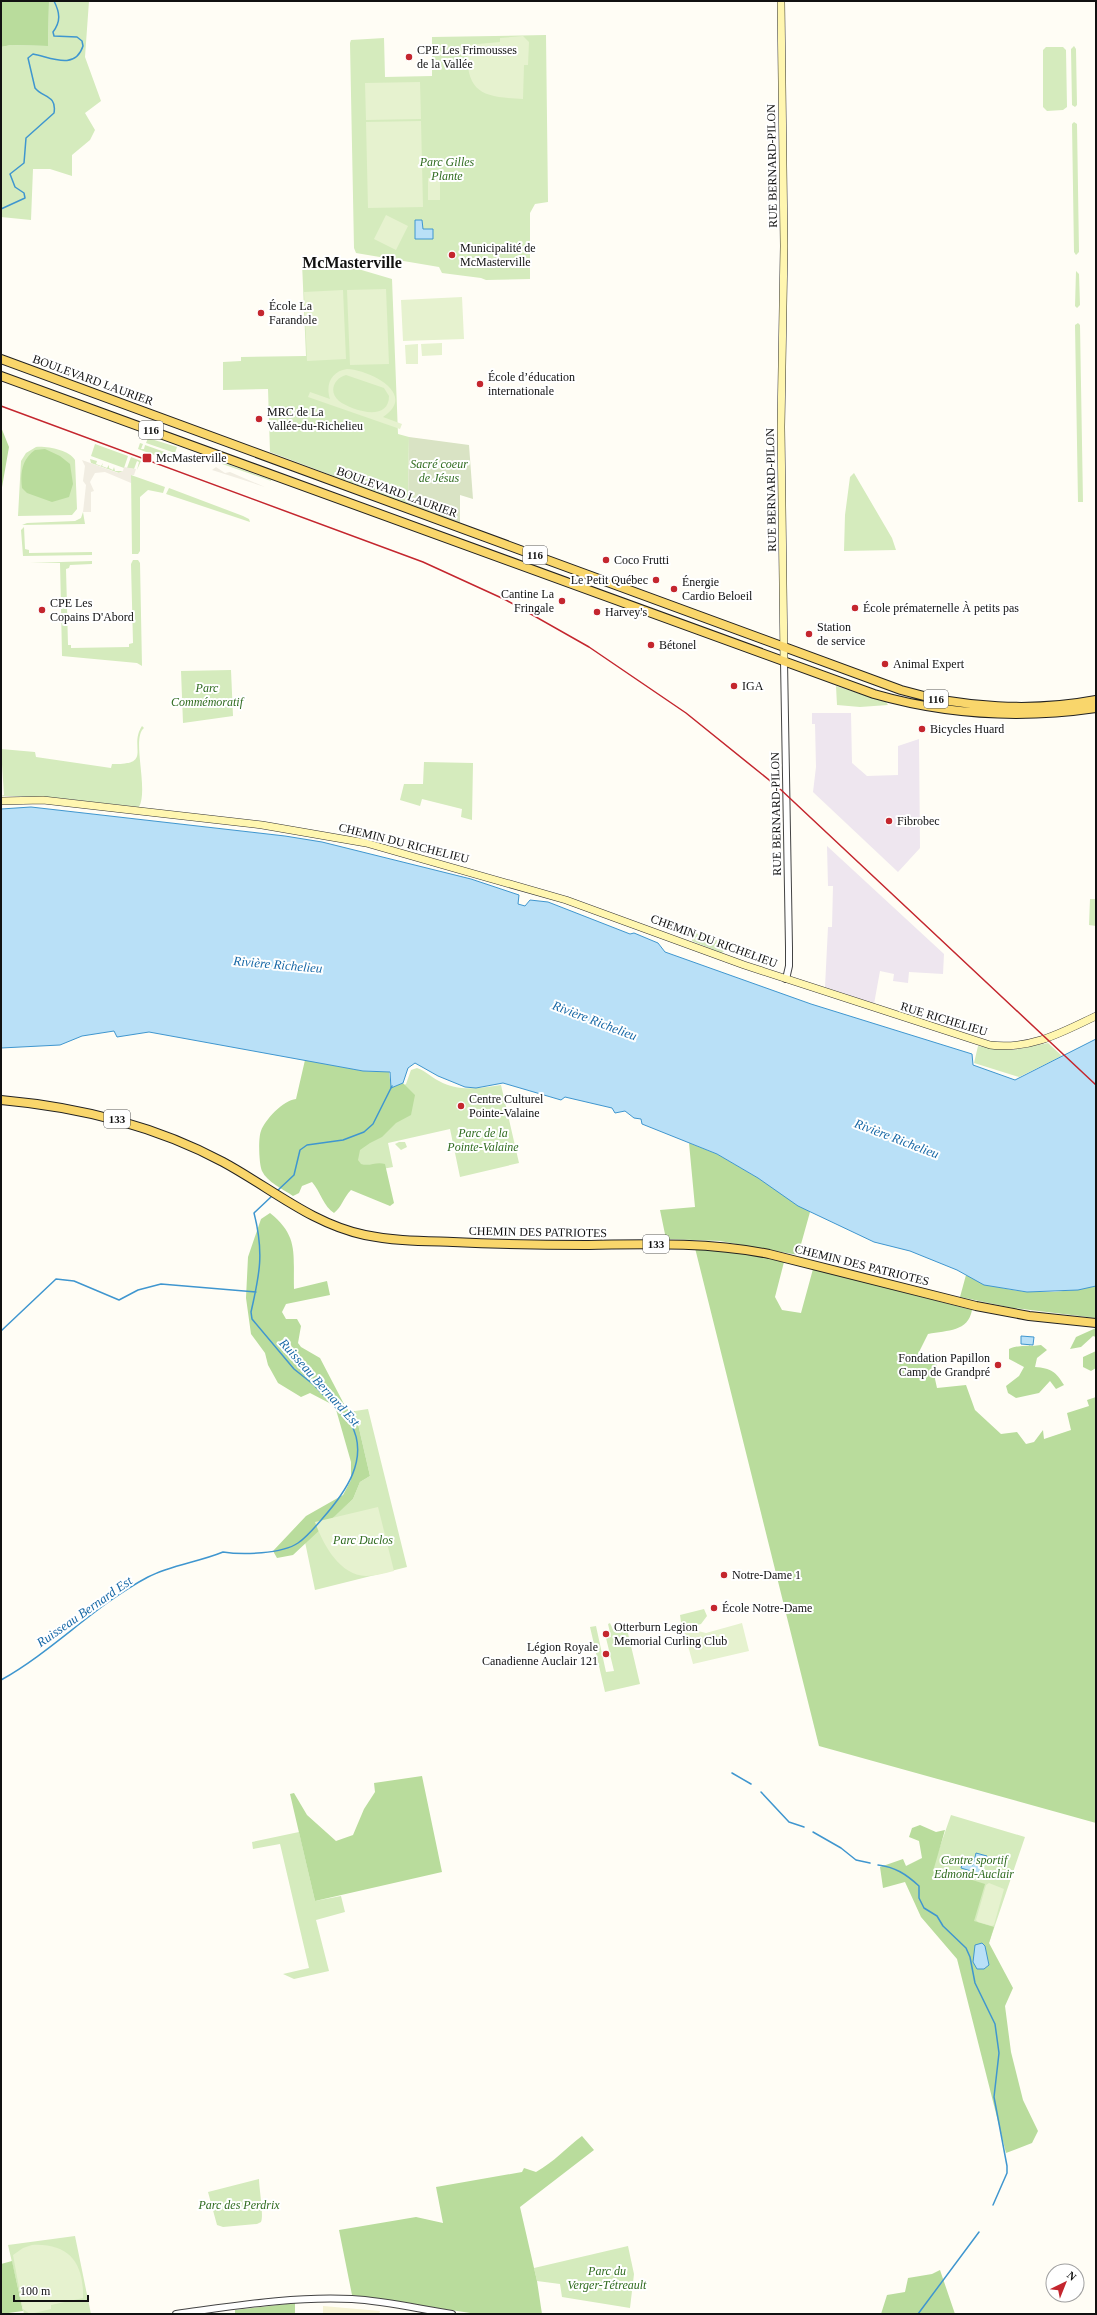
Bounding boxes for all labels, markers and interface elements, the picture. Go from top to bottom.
place label: CPE Les Frimousses de la Vallée [417,43,517,71]
marker: CPE Les Frimousses de la Vallée [404,52,414,62]
street label: RUE BERNARD-PILON [764,104,780,228]
park label: Parc Gilles Plante [419,155,475,183]
place label: Municipalité de McMasterville [460,241,536,269]
marker: Municipalité de McMasterville [447,250,457,260]
district label: McMasterville [302,254,402,271]
place label: École La Farandole [269,299,317,327]
marker: École La Farandole [256,308,266,318]
street label: BOULEVARD LAURIER [31,352,155,408]
place label: École d’éducation internationale [488,370,575,398]
marker: École d’éducation internationale [475,379,485,389]
place label: MRC de La Vallée-du-Richelieu [267,405,363,433]
marker: MRC de La Vallée-du-Richelieu [254,414,264,424]
road number: 116 [139,421,163,439]
street label: RUE BERNARD-PILON [763,428,779,552]
place label: McMasterville [156,451,227,465]
marker: McMasterville [141,452,153,464]
park label: Sacré coeur de Jésus [410,457,468,485]
street label: BOULEVARD LAURIER [335,464,459,520]
road number: 116 [523,546,547,564]
place label: Coco Frutti [614,553,670,567]
marker: Coco Frutti [601,555,611,565]
place label: Le Petit Québec [571,573,648,587]
marker: Le Petit Québec [651,575,661,585]
place label: Énergie Cardio Beloeil [682,575,753,603]
marker: Énergie Cardio Beloeil [669,584,679,594]
place label: Cantine La Fringale [501,587,555,615]
place label: CPE Les Copains D'Abord [50,596,134,624]
marker: Cantine La Fringale [557,596,567,606]
place label: École prématernelle À petits pas [863,601,1019,615]
marker: École prématernelle À petits pas [850,603,860,613]
marker: CPE Les Copains D'Abord [37,605,47,615]
place label: Harvey's [605,605,647,619]
marker: Harvey's [592,607,602,617]
place label: Station de service [817,620,865,648]
marker: Station de service [804,629,814,639]
place label: Bétonel [659,638,697,652]
marker: Bétonel [646,640,656,650]
place label: Animal Expert [893,657,965,671]
marker: Animal Expert [880,659,890,669]
place label: IGA [742,679,764,693]
park label: Parc Commémoratif [171,681,245,709]
marker: IGA [729,681,739,691]
road number: 116 [924,690,948,708]
place label: Bicycles Huard [930,722,1004,736]
marker: Bicycles Huard [917,724,927,734]
street label: RUE BERNARD-PILON [768,752,784,876]
place label: Fibrobec [897,814,940,828]
marker: Fibrobec [884,816,894,826]
street label: CHEMIN DU RICHELIEU [337,820,471,866]
street label: CHEMIN DU RICHELIEU [649,912,780,971]
water label: Rivière Richelieu [232,953,324,976]
water label: Rivière Richelieu [549,997,640,1044]
street label: RUE RICHELIEU [899,999,990,1039]
place label: Centre Culturel Pointe-Valaine [469,1092,544,1120]
marker: Centre Culturel Pointe-Valaine [456,1101,466,1111]
road number: 133 [104,1110,130,1128]
water label: Rivière Richelieu [851,1115,942,1162]
park label: Parc de la Pointe-Valaine [446,1126,519,1154]
street label: CHEMIN DES PATRIOTES [469,1224,607,1240]
road number: 133 [643,1235,669,1253]
street label: CHEMIN DES PATRIOTES [793,1241,931,1289]
water label: Ruisseau Bernard Est [276,1335,363,1430]
place label: Fondation Papillon Camp de Grandpré [898,1351,990,1379]
marker: Fondation Papillon Camp de Grandpré [993,1360,1003,1370]
park label: Parc Duclos [332,1533,393,1547]
place label: Notre-Dame 1 [732,1568,801,1582]
marker: Notre-Dame 1 [719,1570,729,1580]
water label: Ruisseau Bernard Est [33,1573,135,1651]
place label: École Notre-Dame [722,1601,812,1615]
marker: École Notre-Dame [709,1603,719,1613]
place label: Otterburn Legion Memorial Curling Club [614,1620,727,1648]
marker: Otterburn Legion Memorial Curling Club [601,1629,611,1639]
place label: Légion Royale Canadienne Auclair 121 [482,1640,598,1668]
marker: Légion Royale Canadienne Auclair 121 [601,1649,611,1659]
park label: Centre sportif Edmond-Auclair [933,1853,1014,1881]
park label: Parc des Perdrix [197,2198,280,2212]
north arrow [1045,2263,1085,2303]
park label: Parc du Verger-Tétreault [568,2264,647,2292]
text: N [1065,2269,1079,2283]
scale bar [14,2277,88,2303]
text: 100 m [20,2284,51,2298]

